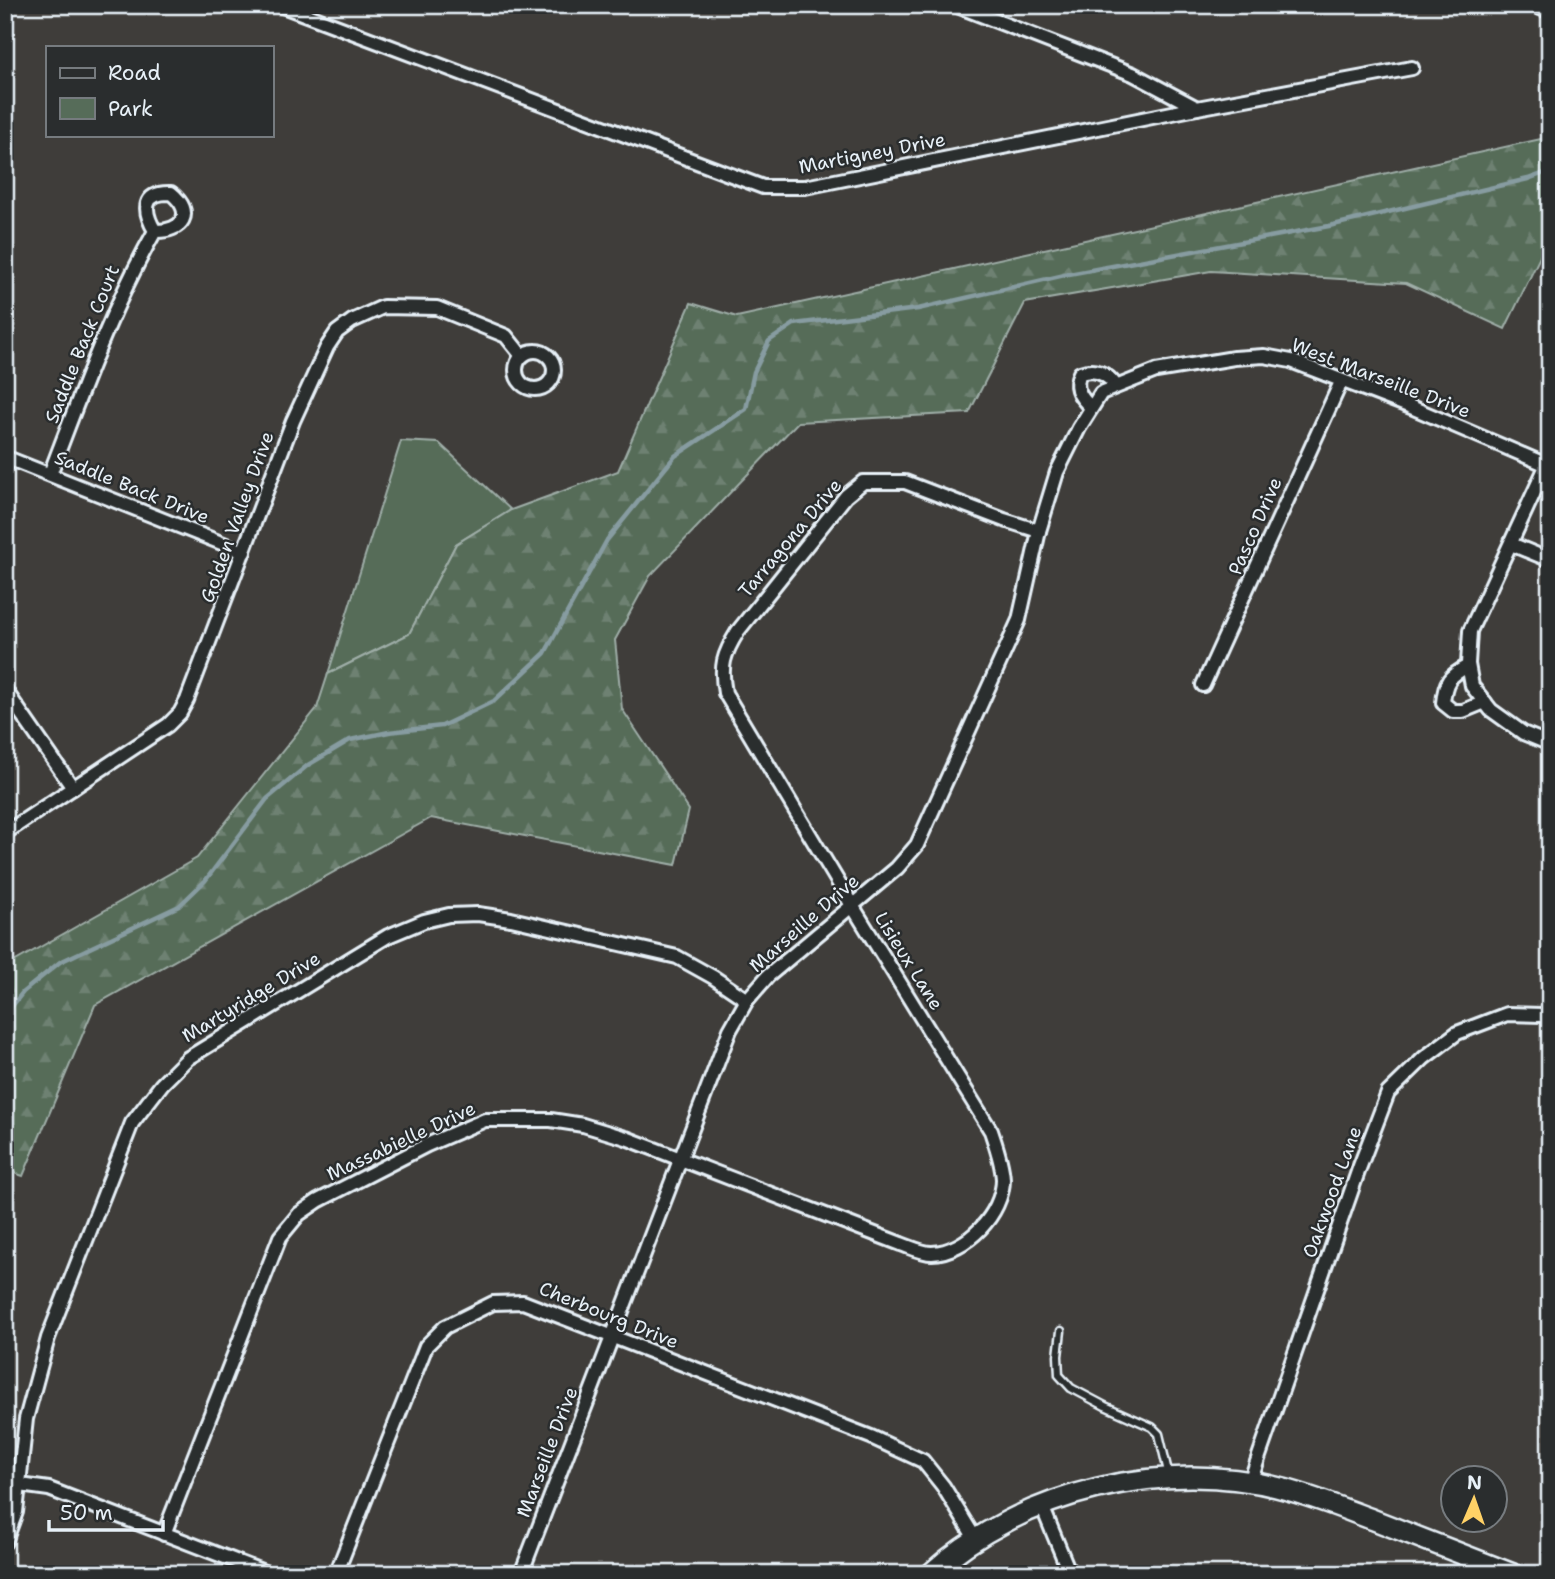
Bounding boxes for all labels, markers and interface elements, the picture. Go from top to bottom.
legend [46,46,273,136]
text: Road [108,59,161,87]
text: Park [108,95,153,123]
street label: Martigney Drive [797,127,947,179]
street label: Saddle Back Court [39,261,125,427]
street label: West Marseille Drive [1288,332,1474,424]
street label: Golden Valley Drive [194,428,280,606]
street label: Saddle Back Drive [51,445,213,529]
street label: Tarragona Drive [733,473,847,603]
street label: Pasco Drive [1222,473,1288,579]
street label: Marseille Drive [744,868,864,978]
street label: Lisieux Lane [869,907,949,1015]
street label: Martyridge Drive [177,946,325,1048]
street label: Massabielle Drive [322,1096,480,1186]
street label: Oakwood Lane [1297,1123,1367,1261]
street label: Cherbourg Drive [536,1276,682,1354]
street label: Marseille Drive [511,1383,583,1521]
north arrow [1440,1464,1510,1534]
text: N [1467,1470,1483,1495]
scale bar [49,1488,163,1532]
text: 50 m [60,1499,113,1527]

